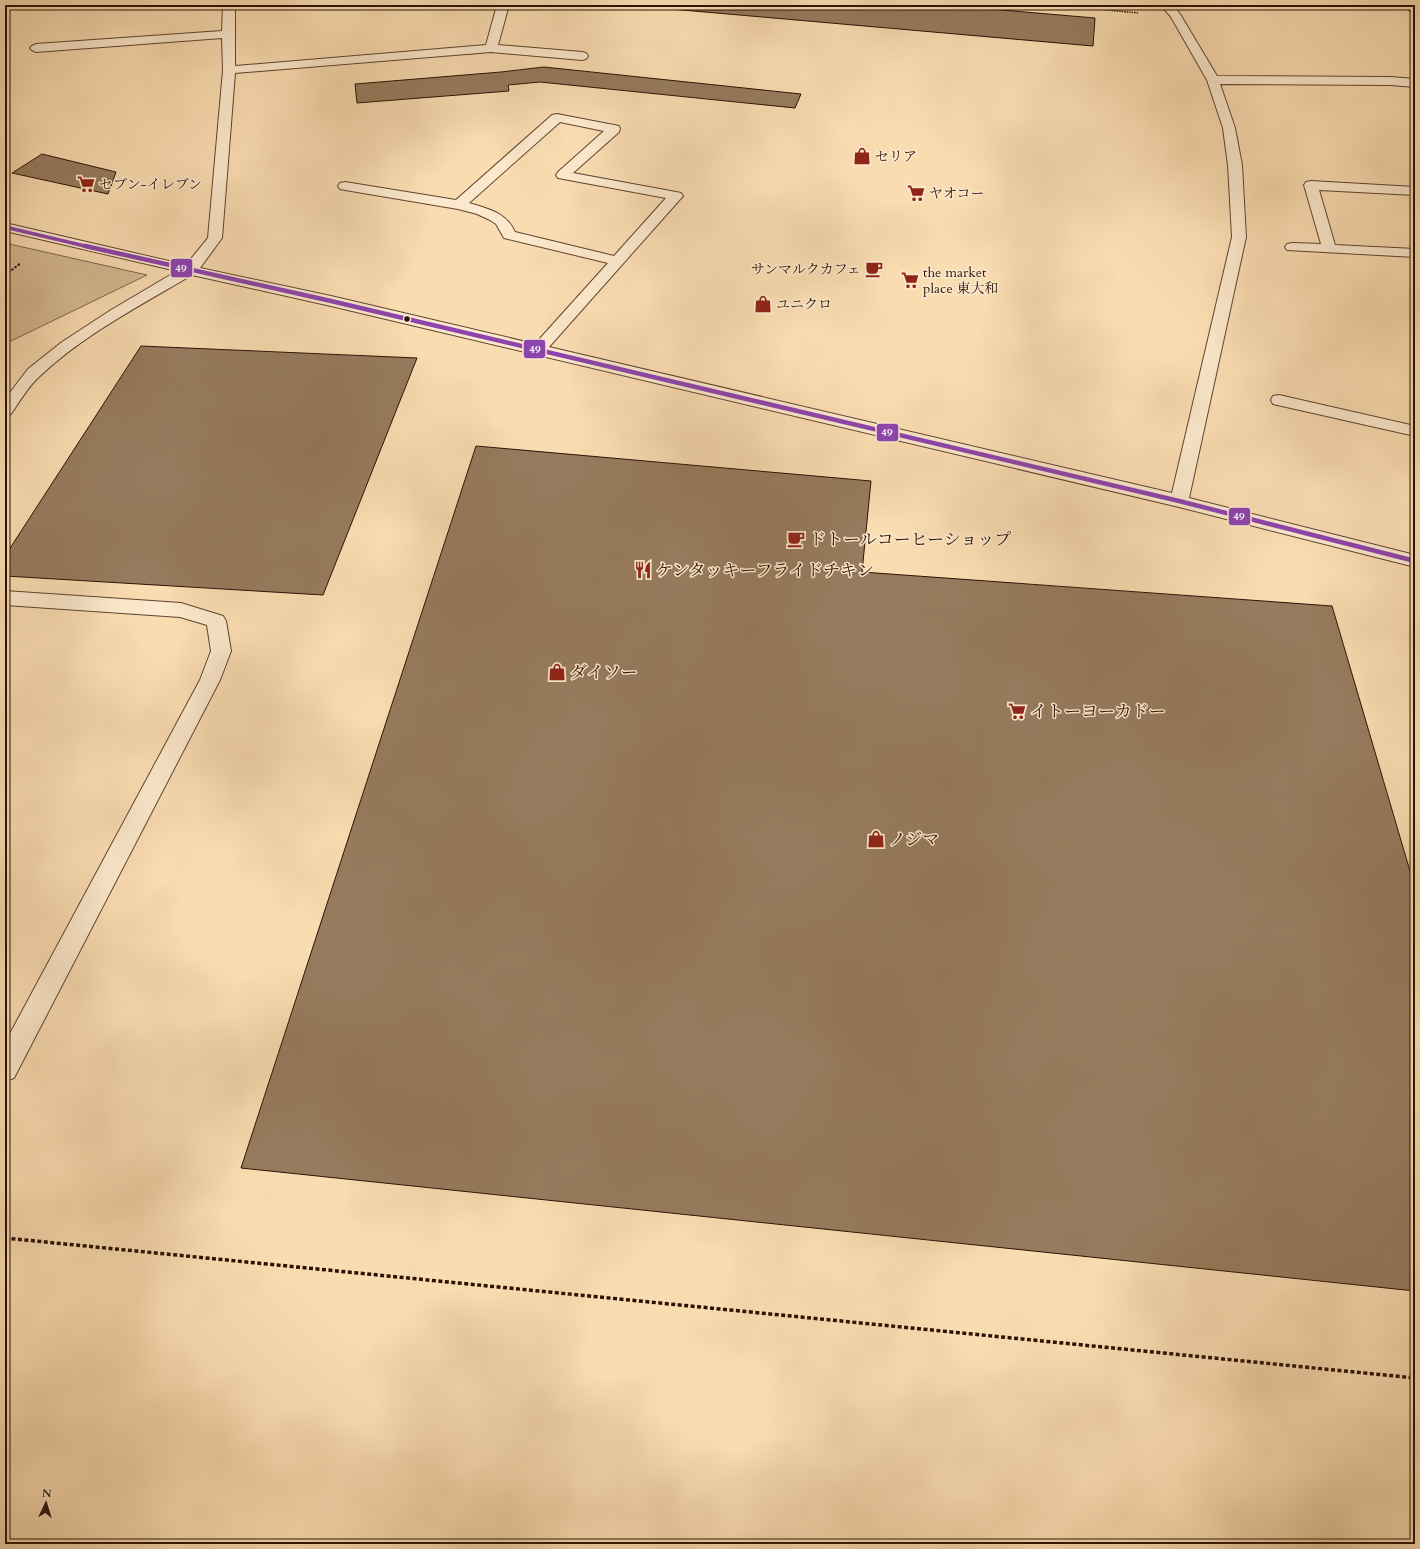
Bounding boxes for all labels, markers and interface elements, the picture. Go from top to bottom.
shop icon: セリア [852,146,872,166]
place label: セリア [875,147,917,166]
supermarket icon: セブン-イレブン [76,174,96,194]
place label: セブン-イレブン [99,175,202,194]
supermarket icon: ヤオコー [906,183,926,203]
place label: ヤオコー [929,184,984,203]
line badge: 49 [170,258,193,278]
cafe icon: サンマルクカフェ [864,259,884,279]
place label: サンマルクカフェ [751,260,861,279]
text: 49 [175,261,187,276]
place label: the market place 東大和 [923,263,999,298]
supermarket icon: the market place 東大和 [900,270,920,290]
shop icon: ユニクロ [753,294,773,314]
place label: ユニクロ [776,295,832,314]
unlabelled marker [402,314,412,324]
line badge: 49 [523,339,546,359]
text: 49 [529,342,541,357]
line badge: 49 [876,423,899,442]
text: 49 [881,425,893,440]
line badge: 49 [1228,507,1251,526]
text: 49 [1233,509,1245,524]
place label: ドトールコーヒーショップ [809,528,1011,551]
cafe icon: ドトールコーヒーショップ [786,529,806,549]
place label: ケンタッキーフライドチキン [656,559,874,582]
restaurant icon: ケンタッキーフライドチキン [633,560,653,580]
place label: ダイソー [570,661,638,684]
shop icon: ダイソー [547,662,567,682]
place label: イトーヨーカドー [1030,700,1166,723]
supermarket icon: イトーヨーカドー [1007,701,1027,721]
place label: ノジマ [889,828,939,851]
shop icon: ノジマ [866,829,886,849]
north arrow [26,1483,66,1523]
text: N [41,1486,52,1501]

